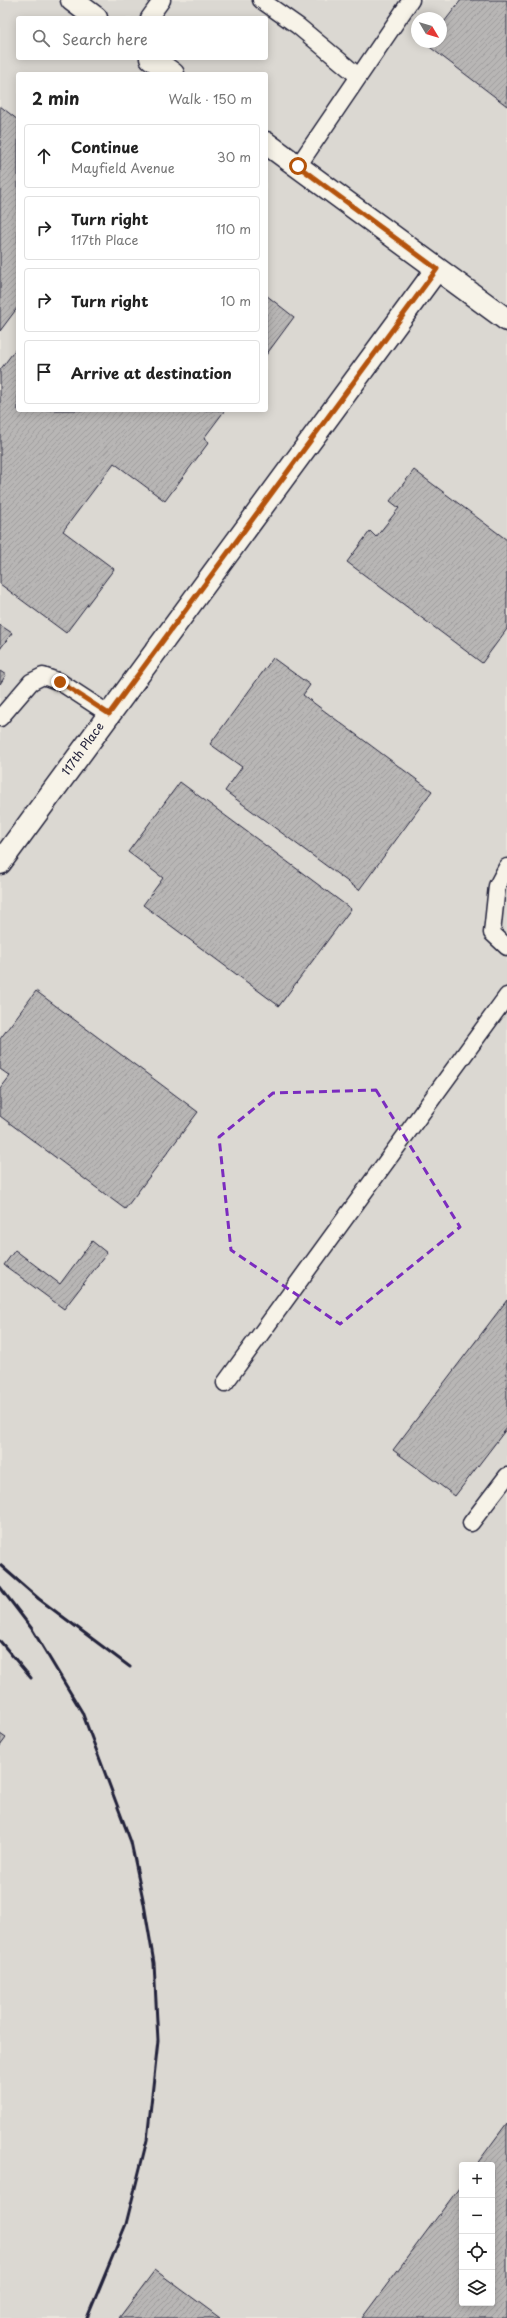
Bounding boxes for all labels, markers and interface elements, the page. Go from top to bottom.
north arrow [411,12,447,48]
search box [16,16,268,60]
icon: search [30,27,52,49]
text: Search here [62,27,148,50]
text: 2 min [32,85,79,111]
text: Walk · 150 m [168,89,252,108]
text: Continue [71,135,139,158]
icon: ahead [33,145,55,167]
text: 30 m [217,147,251,166]
route start [289,157,307,175]
text: Mayfield Avenue [71,158,175,177]
text: Turn right [71,207,148,230]
icon: right [33,217,55,239]
text: 110 m [216,219,251,238]
text: 117th Place [71,230,138,249]
icon: right [33,289,55,311]
text: Turn right [71,289,148,312]
text: 10 m [221,291,251,310]
icon: arrive [33,361,55,383]
text: Arrive at destination [71,361,232,384]
route end [51,673,69,691]
street label: 117th Place [57,718,108,779]
map controls [459,2162,495,2306]
button: + [459,2162,495,2198]
button: − [459,2198,495,2234]
button: locate [459,2234,495,2270]
button: layers [459,2270,495,2306]

